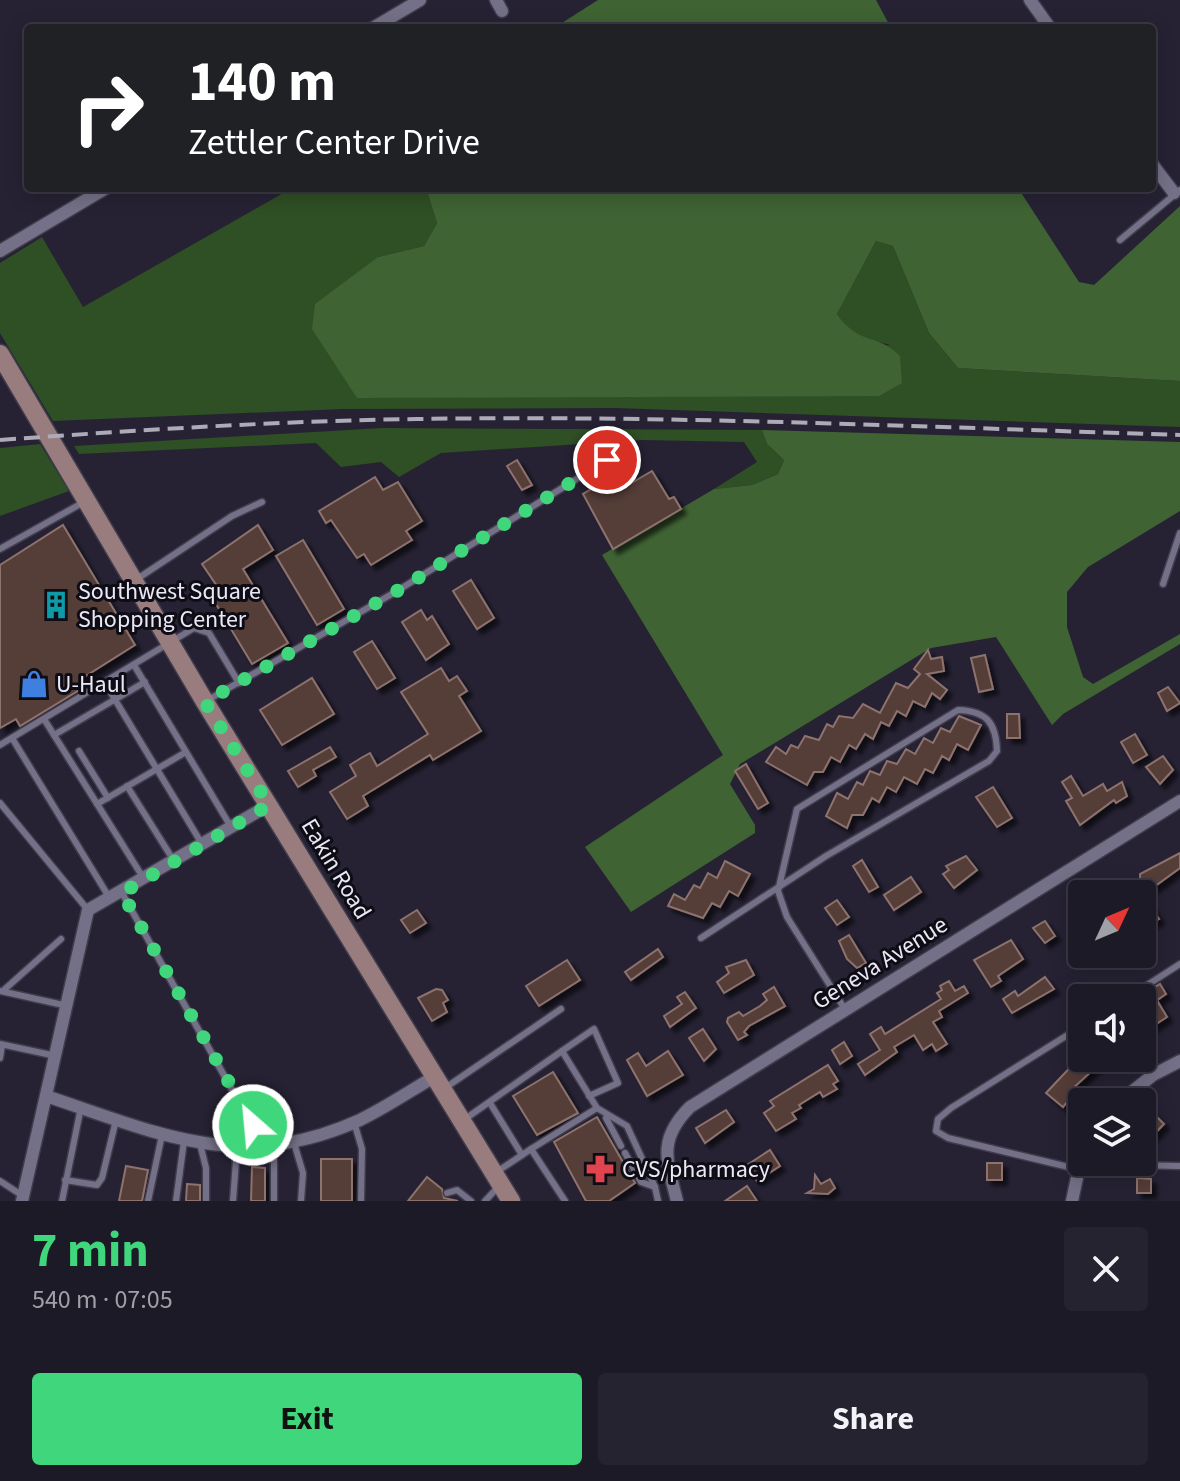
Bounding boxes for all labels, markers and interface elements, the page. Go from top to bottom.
text: 140 m [188,43,336,122]
icon: right [56,56,160,160]
text: Zettler Center Drive [188,117,480,168]
pin [573,426,641,494]
icon: arrive [585,438,629,482]
place label: Southwest Square Shopping Center [78,574,261,637]
building icon: Southwest Square Shopping Center [41,590,71,620]
place label: U-Haul [56,667,126,702]
shop icon: U-Haul [19,669,49,699]
street label: Eakin Road [292,812,380,926]
north arrow [1068,880,1156,968]
map controls [1068,880,1156,1176]
street label: Geneva Avenue [806,907,954,1019]
button: sound [1068,984,1156,1072]
position arrow [211,1083,295,1167]
button: layers [1068,1088,1156,1176]
place label: CVS/pharmacy [622,1152,770,1187]
pharmacy icon: CVS/pharmacy [585,1154,615,1184]
text: 7 min [32,1217,149,1285]
button: close [1064,1227,1148,1311]
text: 540 m · 07:05 [32,1281,173,1318]
button: Exit [32,1373,582,1465]
button: Share [598,1373,1148,1465]

